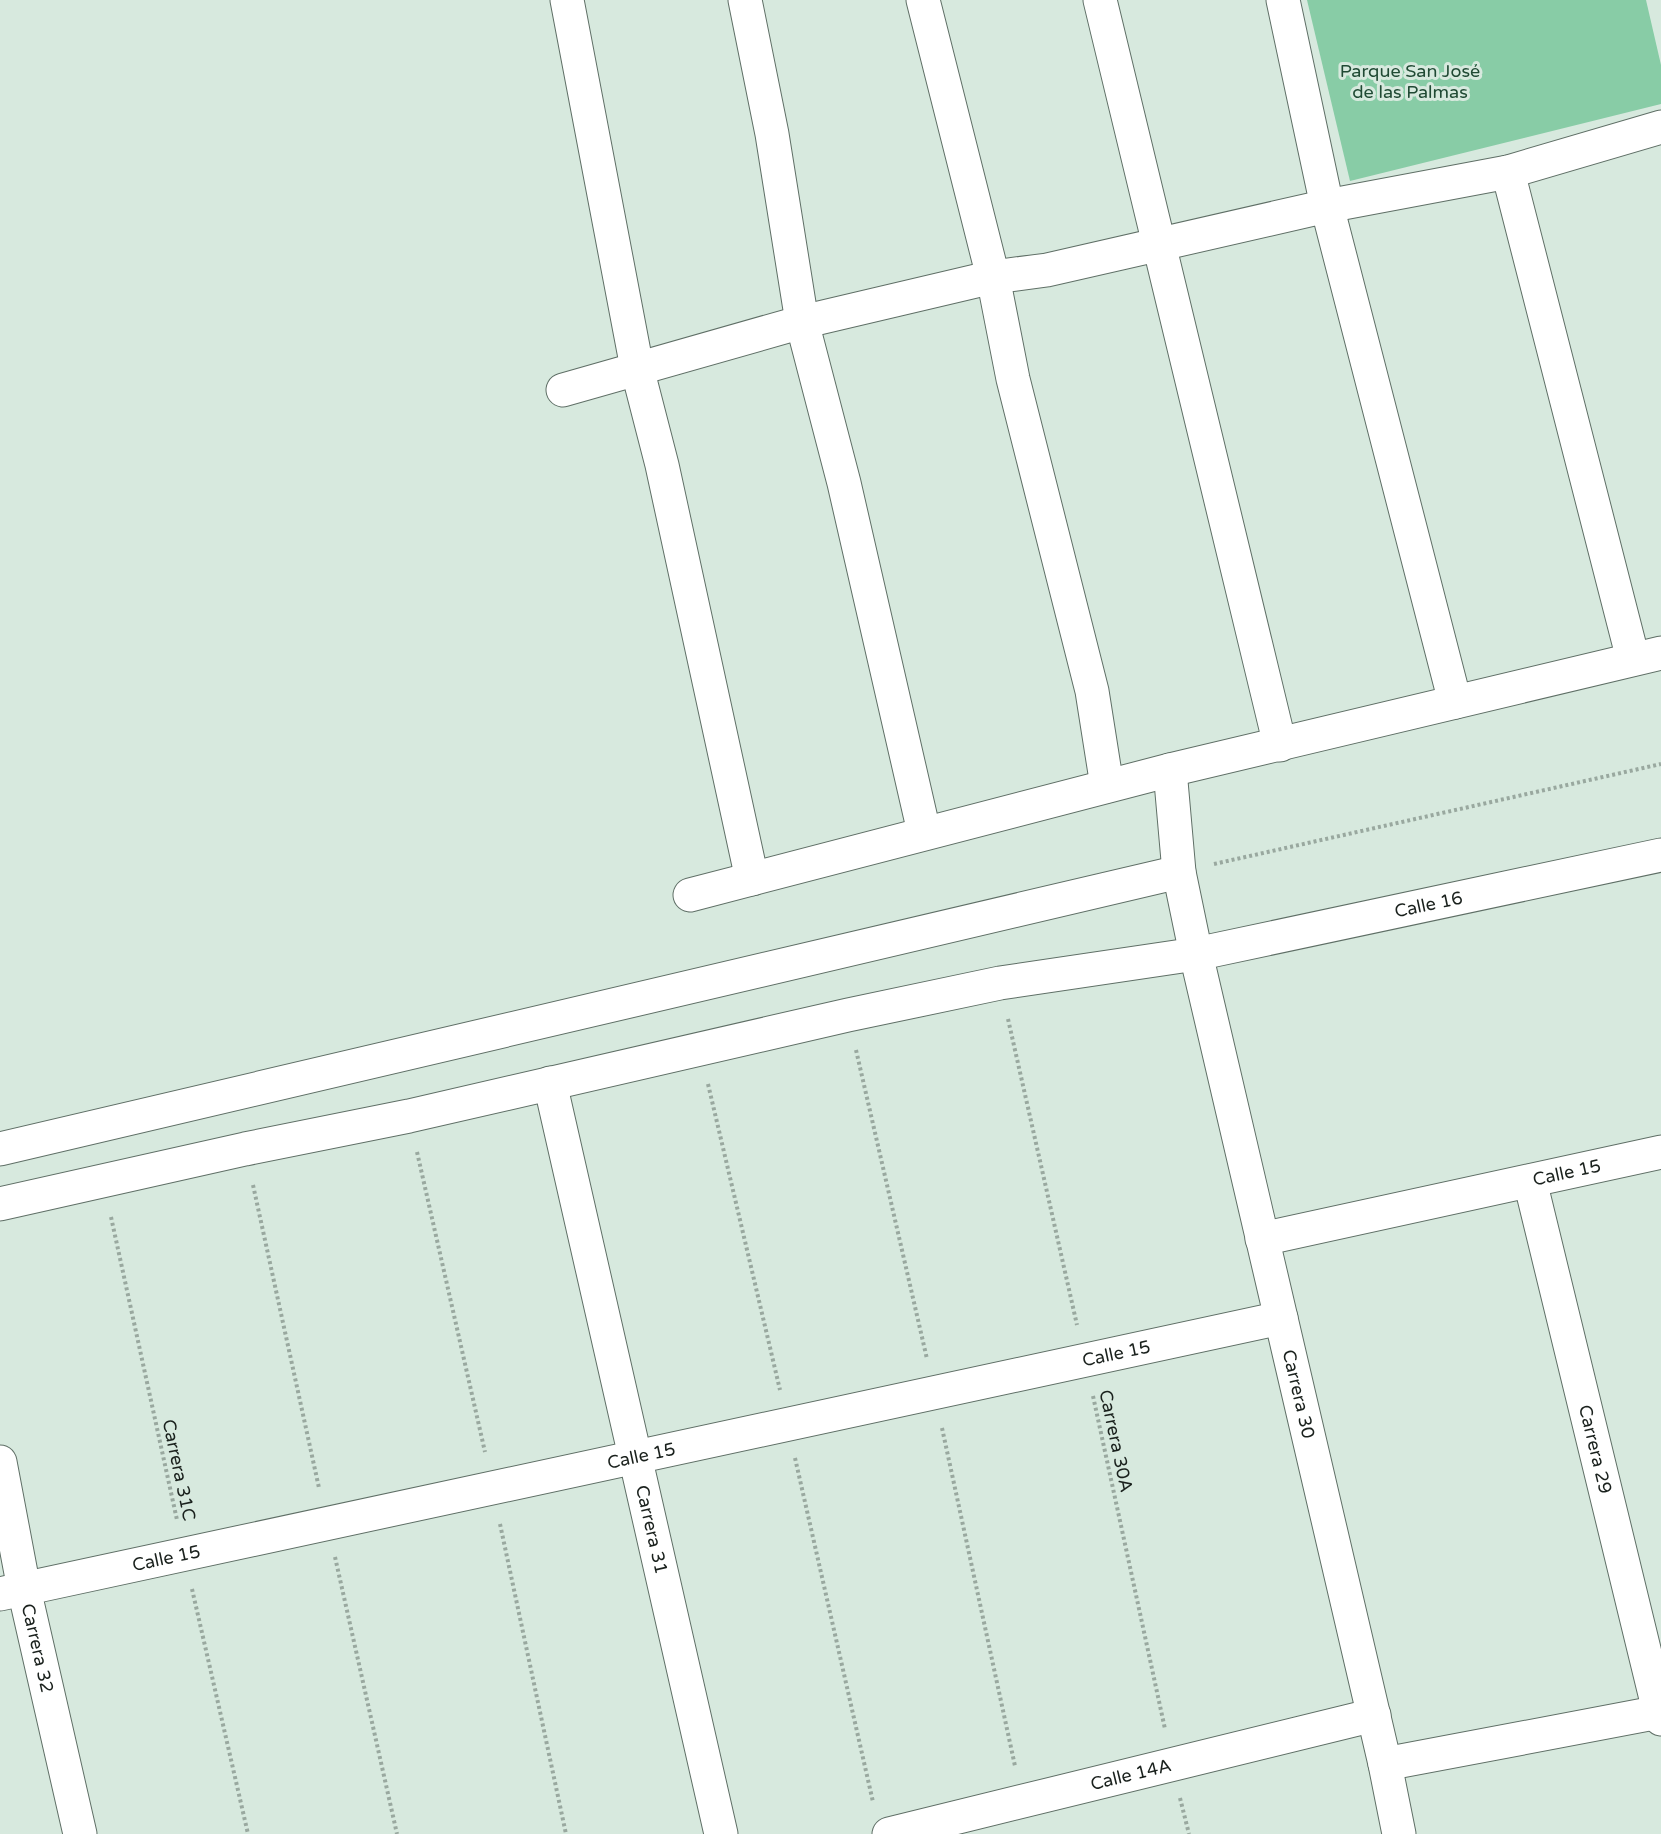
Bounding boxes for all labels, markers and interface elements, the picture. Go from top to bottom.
park label: Parque San José de las Palmas [1340,60,1480,103]
street label: Calle 16 [1392,887,1465,922]
street label: Calle 15 [1531,1154,1603,1191]
street label: Calle 15 [1080,1335,1152,1372]
street label: Carrera 30 [1278,1347,1320,1441]
street label: Carrera 30A [1094,1388,1138,1494]
street label: Carrera 29 [1574,1402,1617,1496]
street label: Carrera 31C [158,1417,200,1523]
street label: Calle 15 [605,1438,677,1474]
street label: Carrera 31 [631,1483,672,1576]
street label: Calle 15 [130,1540,202,1576]
street label: Carrera 32 [17,1602,58,1695]
street label: Calle 14A [1088,1754,1174,1795]

